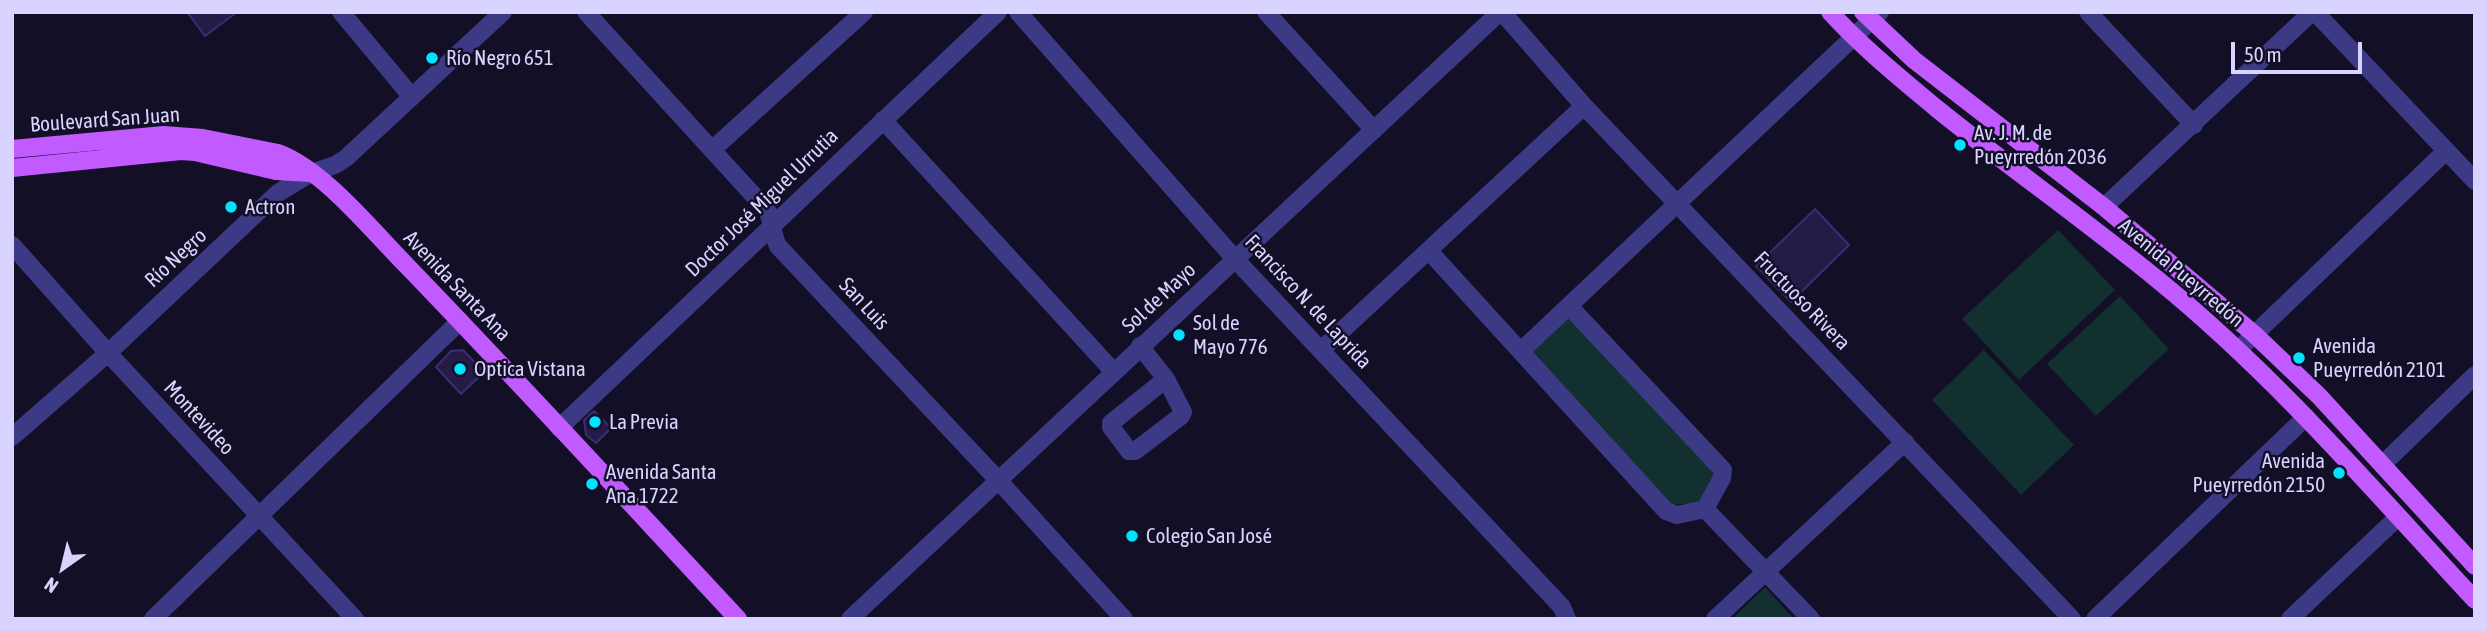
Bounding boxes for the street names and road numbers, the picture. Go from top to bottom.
street label: Boulevard San Juan [29,102,181,138]
street label: Doctor José Miguel Urrutia [681,124,843,282]
street label: Avenida Pueyrredón [2113,213,2249,333]
street label: Río Negro [140,223,212,293]
street label: Avenida Santa Ana [398,226,516,346]
street label: Francisco N. de Laprida [1239,230,1377,374]
street label: Fructuoso Rivera [1749,246,1855,356]
street label: Sol de Mayo [1117,258,1201,338]
street label: San Luis [834,273,894,335]
street label: Montevideo [158,376,240,460]

